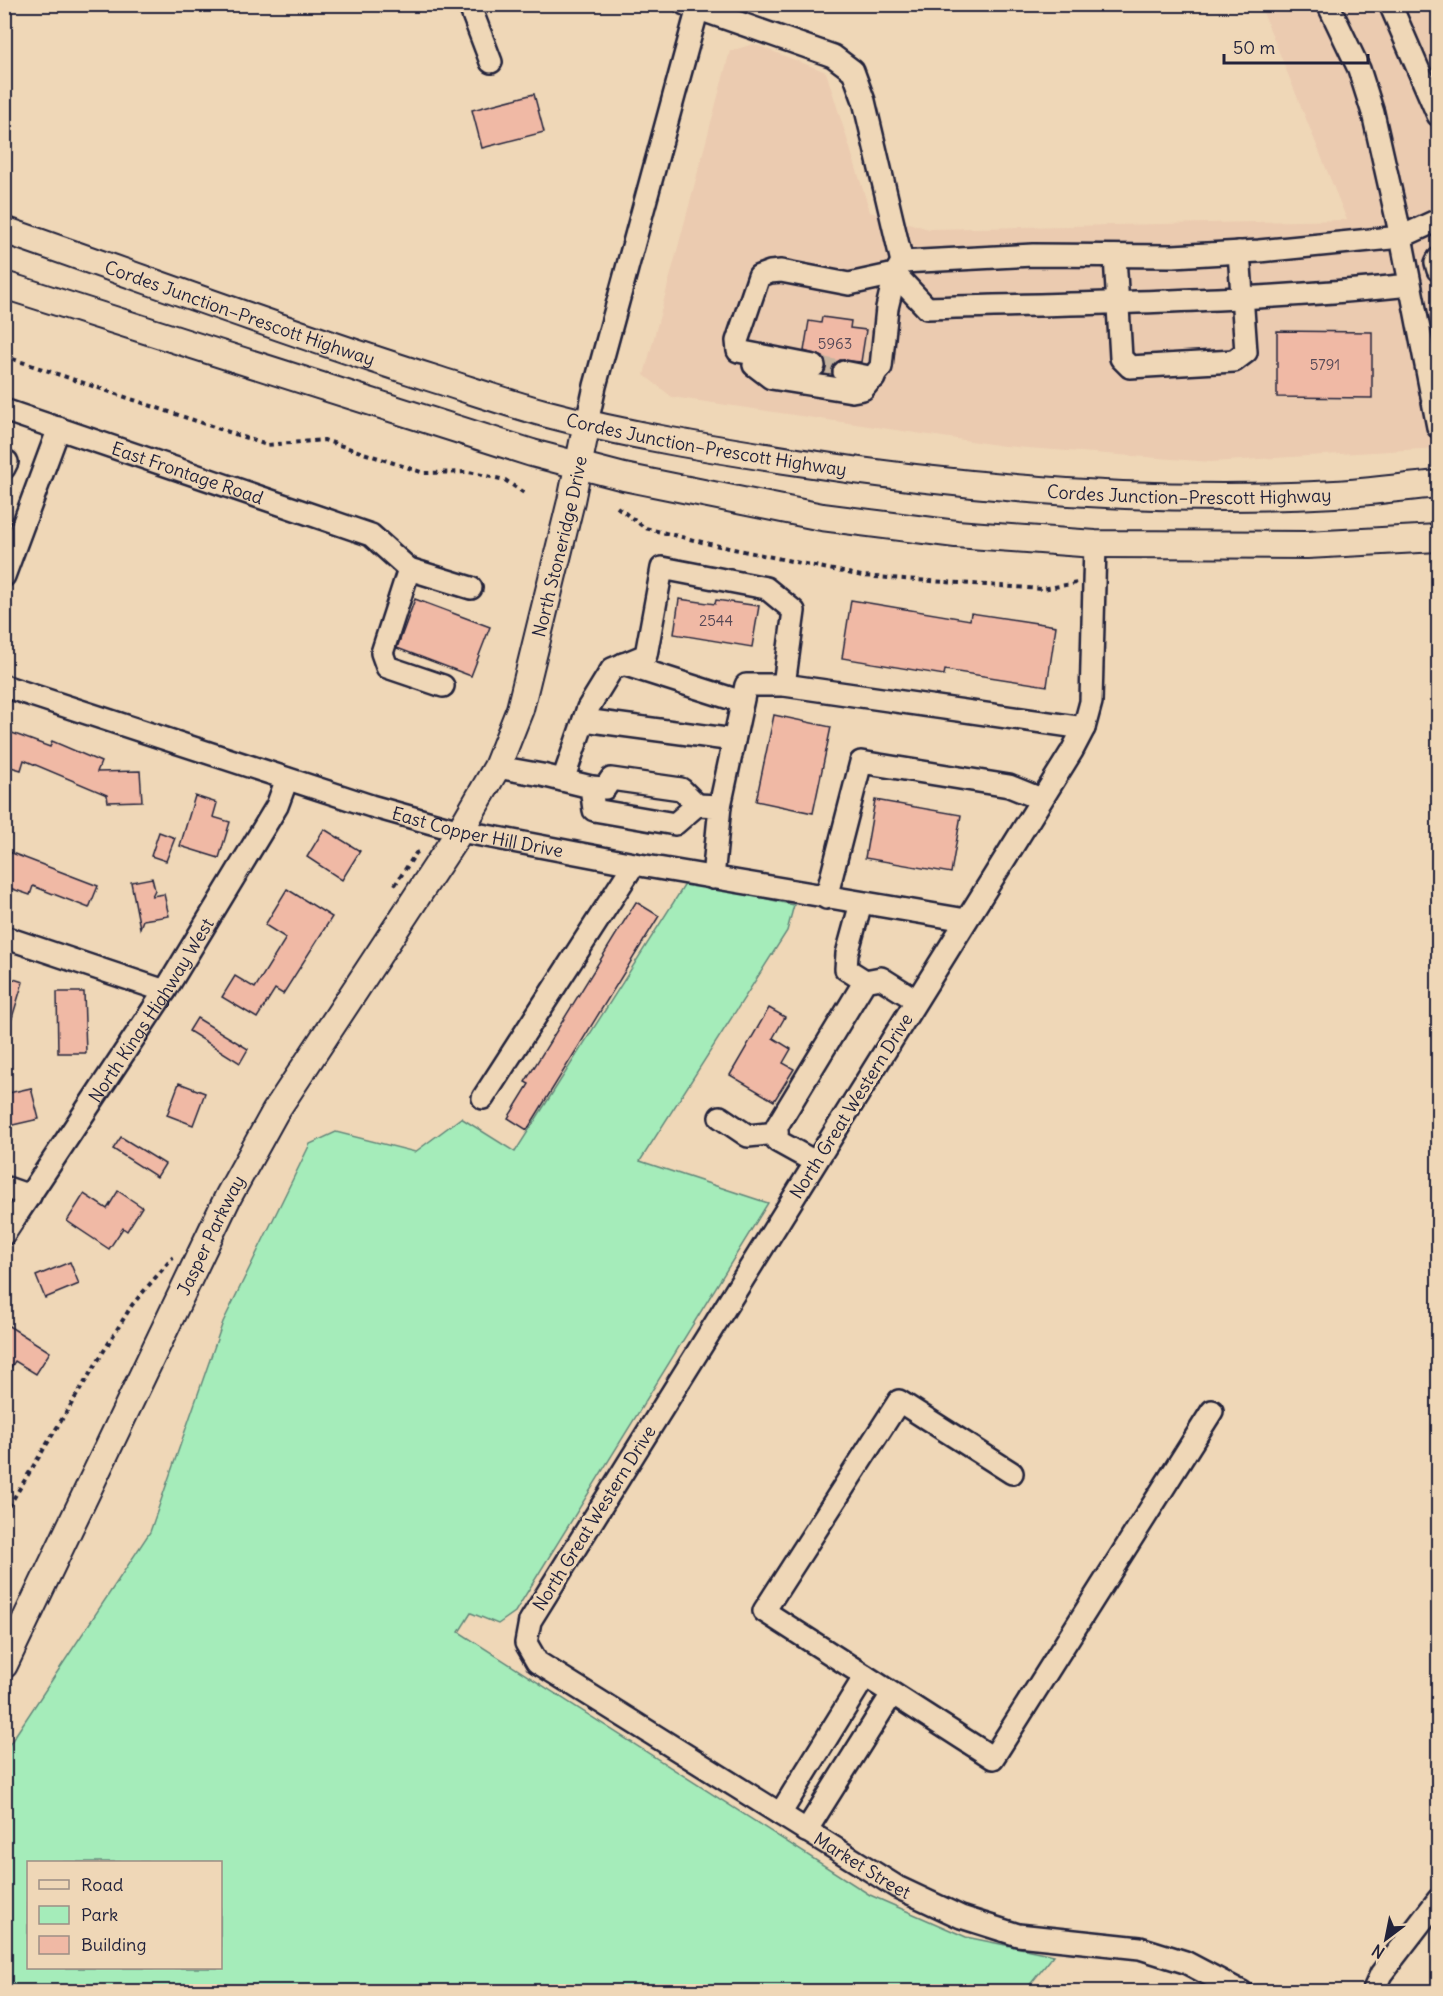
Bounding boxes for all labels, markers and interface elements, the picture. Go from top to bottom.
scale bar [1224,27,1368,65]
text: 50 m [1233,36,1275,59]
street label: Cordes Junction–Prescott Highway [102,255,378,370]
house number: 5963 [818,334,852,353]
house number: 5791 [1310,355,1340,374]
street label: Cordes Junction–Prescott Highway [564,408,848,480]
street label: East Frontage Road [109,436,267,509]
street label: North Stoneridge Drive [527,454,591,639]
street label: Cordes Junction–Prescott Highway [1046,479,1332,509]
house number: 2544 [699,611,733,630]
street label: East Copper Hill Drive [390,801,565,862]
street label: North Kings Highway West [83,913,218,1106]
street label: North Great Western Drive [784,1009,918,1203]
street label: Jasper Parkway [171,1171,250,1299]
street label: North Great Western Drive [527,1421,661,1615]
street label: Market Street [810,1827,914,1903]
legend [27,1861,222,1969]
text: Road [81,1873,124,1896]
text: Park [81,1903,118,1926]
north arrow [1356,1909,1416,1969]
text: Building [81,1933,146,1956]
text: N [1368,1940,1388,1963]

